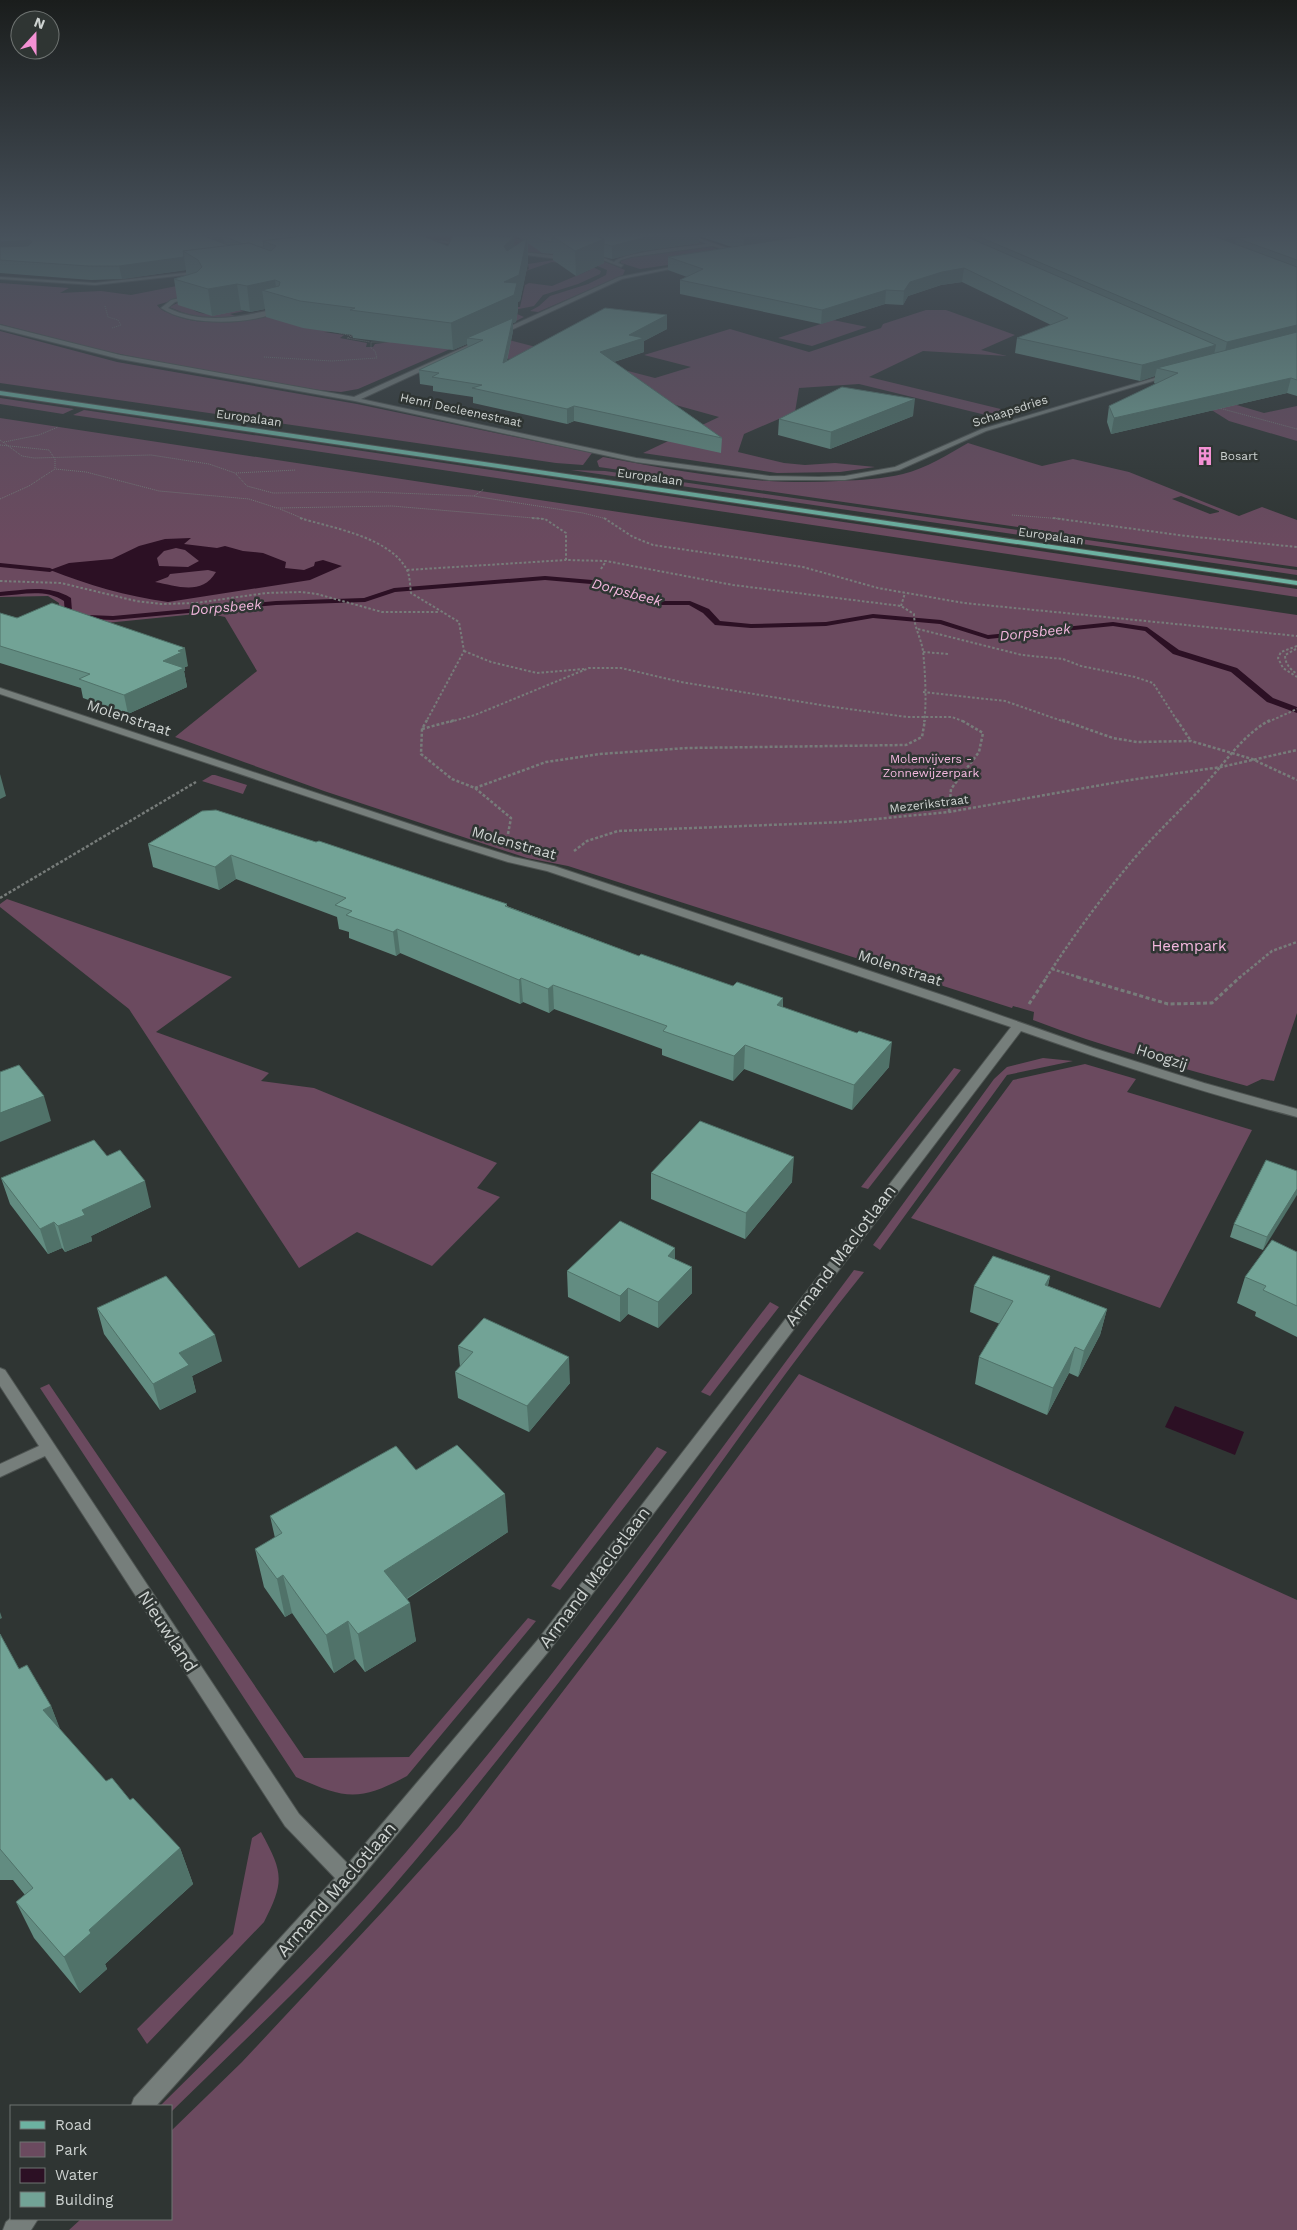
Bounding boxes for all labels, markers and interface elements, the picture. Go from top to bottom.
north arrow [10,10,60,60]
text: N [32,14,47,32]
street label: Henri Decleenestraat [399,390,523,430]
street label: Schaapsdries [971,392,1049,430]
street label: Europalaan [215,406,283,430]
building icon: Bosart [1194,445,1216,467]
place label: Bosart [1220,449,1258,463]
street label: Europalaan [616,465,684,489]
street label: Europalaan [1017,524,1085,548]
water label: Dorpsbeek [590,575,664,609]
water label: Dorpsbeek [190,596,263,618]
water label: Dorpsbeek [999,620,1072,644]
street label: Molenstraat [85,696,174,740]
park label: Molenvijvers - Zonnewijzerpark [883,752,980,780]
street label: Mezerikstraat [889,792,969,816]
street label: Molenstraat [470,822,559,864]
park label: Heempark [1151,937,1227,955]
street label: Molenstraat [856,946,945,990]
street label: Hoogzij [1134,1040,1190,1074]
street label: Armand Maclotlaan [780,1180,900,1330]
street label: Armand Maclotlaan [534,1502,654,1652]
street label: Nieuwland [134,1586,202,1676]
street label: Armand Maclotlaan [272,1817,400,1961]
legend [10,2105,172,2220]
text: Road [55,2116,92,2134]
text: Park [55,2141,88,2159]
text: Water [55,2166,98,2184]
text: Building [55,2191,113,2209]

